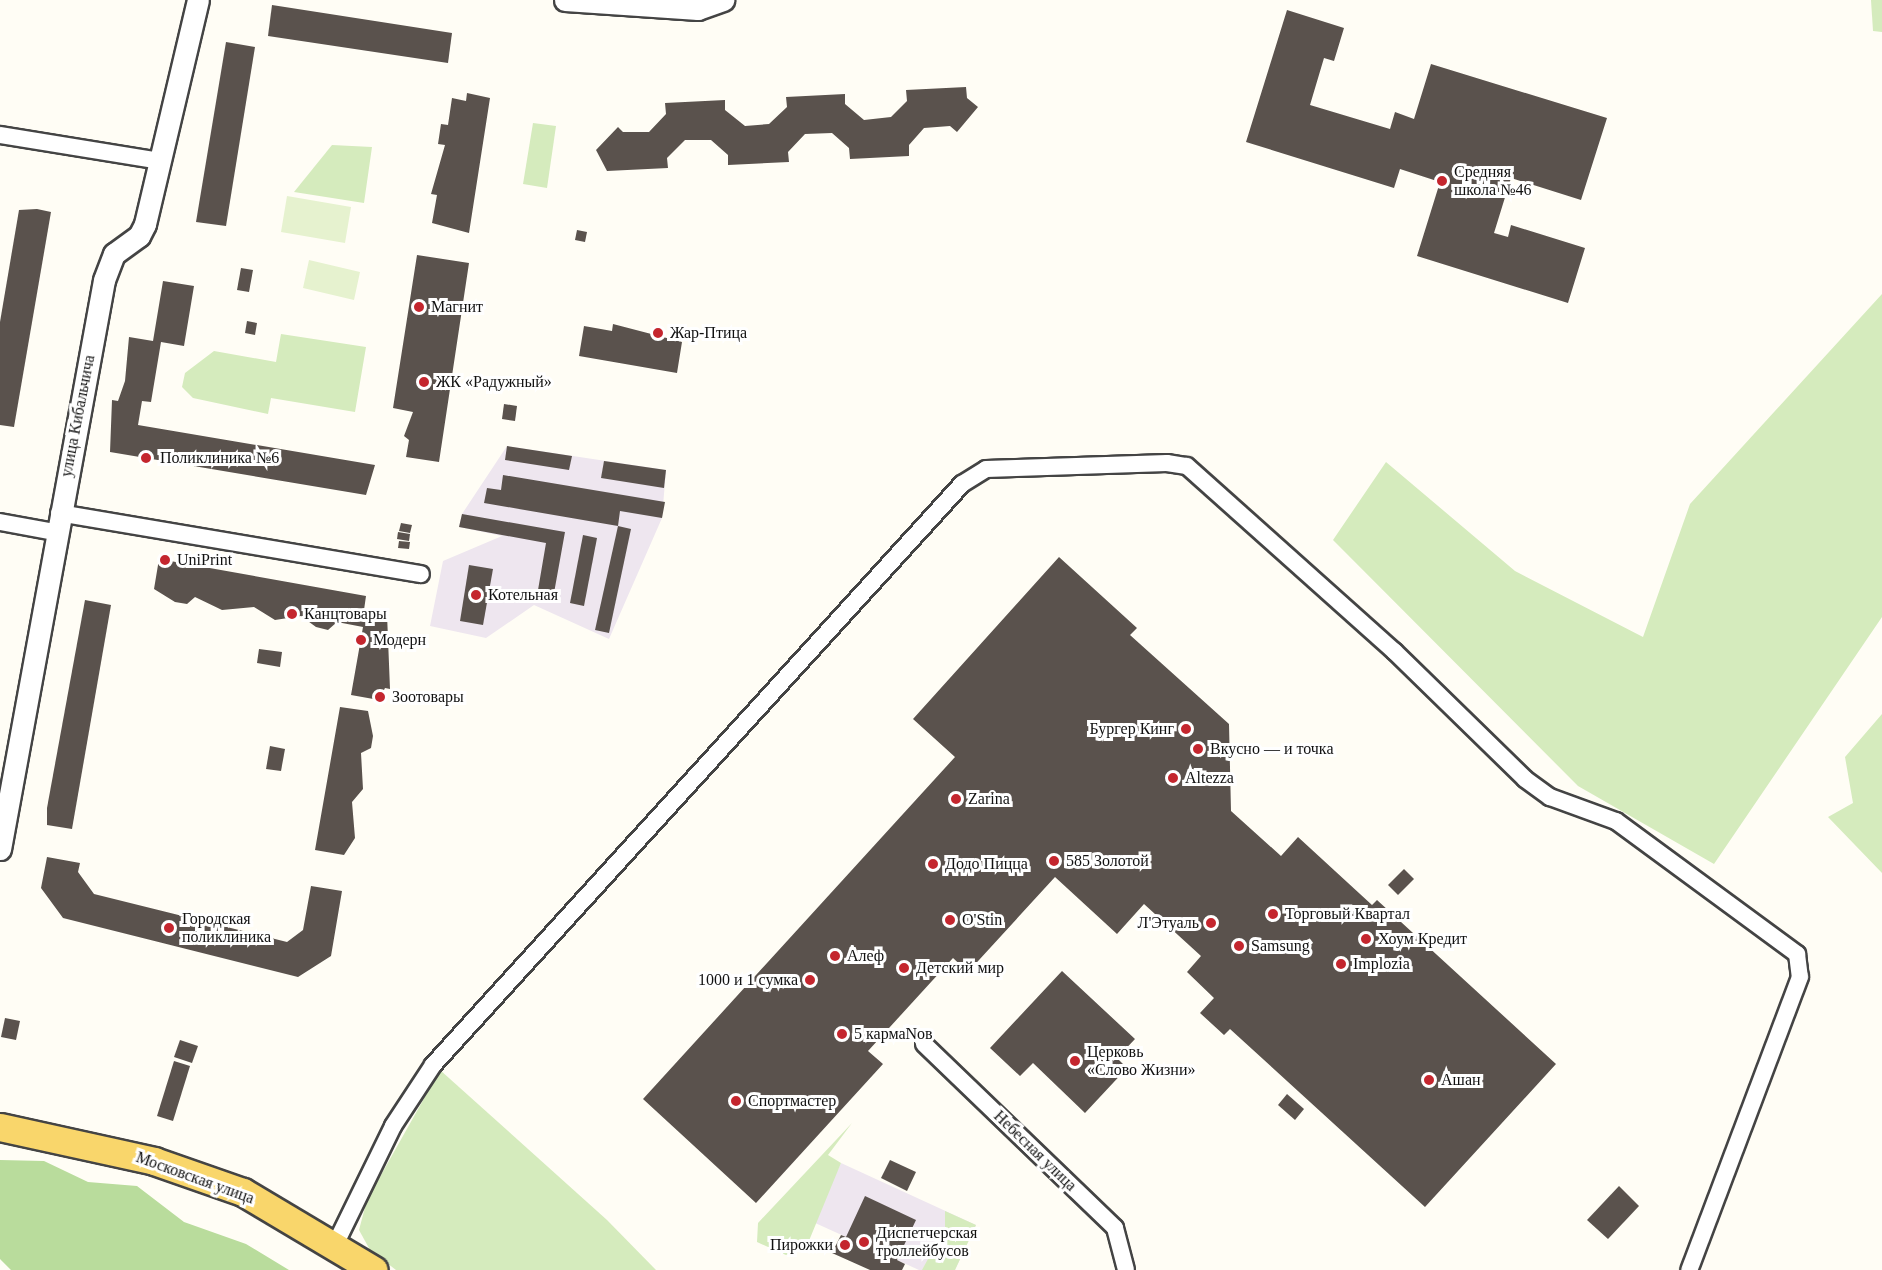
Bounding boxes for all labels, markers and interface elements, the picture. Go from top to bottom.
place label: Средняя школа №46 [1454,162,1531,200]
marker: Средняя школа №46 [1435,174,1449,188]
place label: Магнит [431,297,483,317]
marker: Магнит [412,300,426,314]
place label: Жар-Птица [670,323,747,343]
marker: Жар-Птица [651,326,665,340]
street label: улица Кибальчича [57,353,99,479]
place label: ЖК «Радужный» [436,372,552,392]
marker: ЖК «Радужный» [417,375,431,389]
place label: Поликлиника №6 [160,448,279,468]
marker: Поликлиника №6 [137,449,155,467]
place label: UniPrint [177,550,232,570]
marker: UniPrint [158,553,172,567]
place label: Котельная [488,585,558,605]
marker: Котельная [469,588,483,602]
place label: Канцтовары [304,604,387,624]
marker: Канцтовары [285,607,299,621]
place label: Модерн [373,630,426,650]
marker: Модерн [354,633,368,647]
place label: Зоотовары [392,687,464,707]
marker: Зоотовары [373,690,387,704]
place label: Бургер Кинг [1089,719,1174,739]
marker: Бургер Кинг [1179,722,1193,736]
place label: Вкусно — и точка [1210,739,1333,759]
marker: Вкусно — и точка [1191,742,1205,756]
place label: Altezza [1185,768,1234,788]
marker: Altezza [1166,771,1180,785]
place label: Zarina [968,789,1010,809]
marker: Zarina [949,792,963,806]
place label: 585 Золотой [1066,851,1149,871]
place label: Додо Пицца [945,854,1028,874]
marker: 585 Золотой [1047,854,1061,868]
marker: Додо Пицца [926,857,940,871]
place label: Торговый Квартал [1285,904,1410,924]
marker: Торговый Квартал [1266,907,1280,921]
place label: Городская поликлиника [182,909,271,947]
place label: O'Stin [962,910,1002,930]
marker: O'Stin [943,913,957,927]
place label: Л'Этуаль [1138,913,1199,933]
marker: Л'Этуаль [1204,916,1218,930]
marker: Городская поликлиника [160,919,178,937]
place label: Хоум Кредит [1378,929,1467,949]
marker: Хоум Кредит [1359,932,1373,946]
place label: Samsung [1251,936,1310,956]
marker: Samsung [1232,939,1246,953]
place label: Алеф [847,946,884,966]
marker: Алеф [828,949,842,963]
place label: Implozia [1353,954,1410,974]
marker: Implozia [1334,957,1348,971]
place label: Детский мир [916,958,1004,978]
marker: Детский мир [897,961,911,975]
place label: 1000 и 1 сумка [698,970,798,990]
marker: 1000 и 1 сумка [803,973,817,987]
place label: 5 кармаNов [854,1024,933,1044]
marker: 5 кармаNов [835,1027,849,1041]
place label: Церковь «Слово Жизни» [1087,1042,1195,1080]
marker: Церковь «Слово Жизни» [1068,1054,1082,1068]
place label: Ашан [1441,1070,1481,1090]
marker: Ашан [1422,1073,1436,1087]
place label: Спортмастер [748,1091,836,1111]
marker: Спортмастер [729,1094,743,1108]
street label: Небесная улица [990,1107,1080,1195]
street label: Московская улица [133,1148,257,1208]
place label: Диспетчерская троллейбусов [876,1223,977,1261]
place label: Пирожки [770,1235,833,1255]
marker: Диспетчерская троллейбусов [857,1235,871,1249]
marker: Пирожки [838,1238,852,1252]

